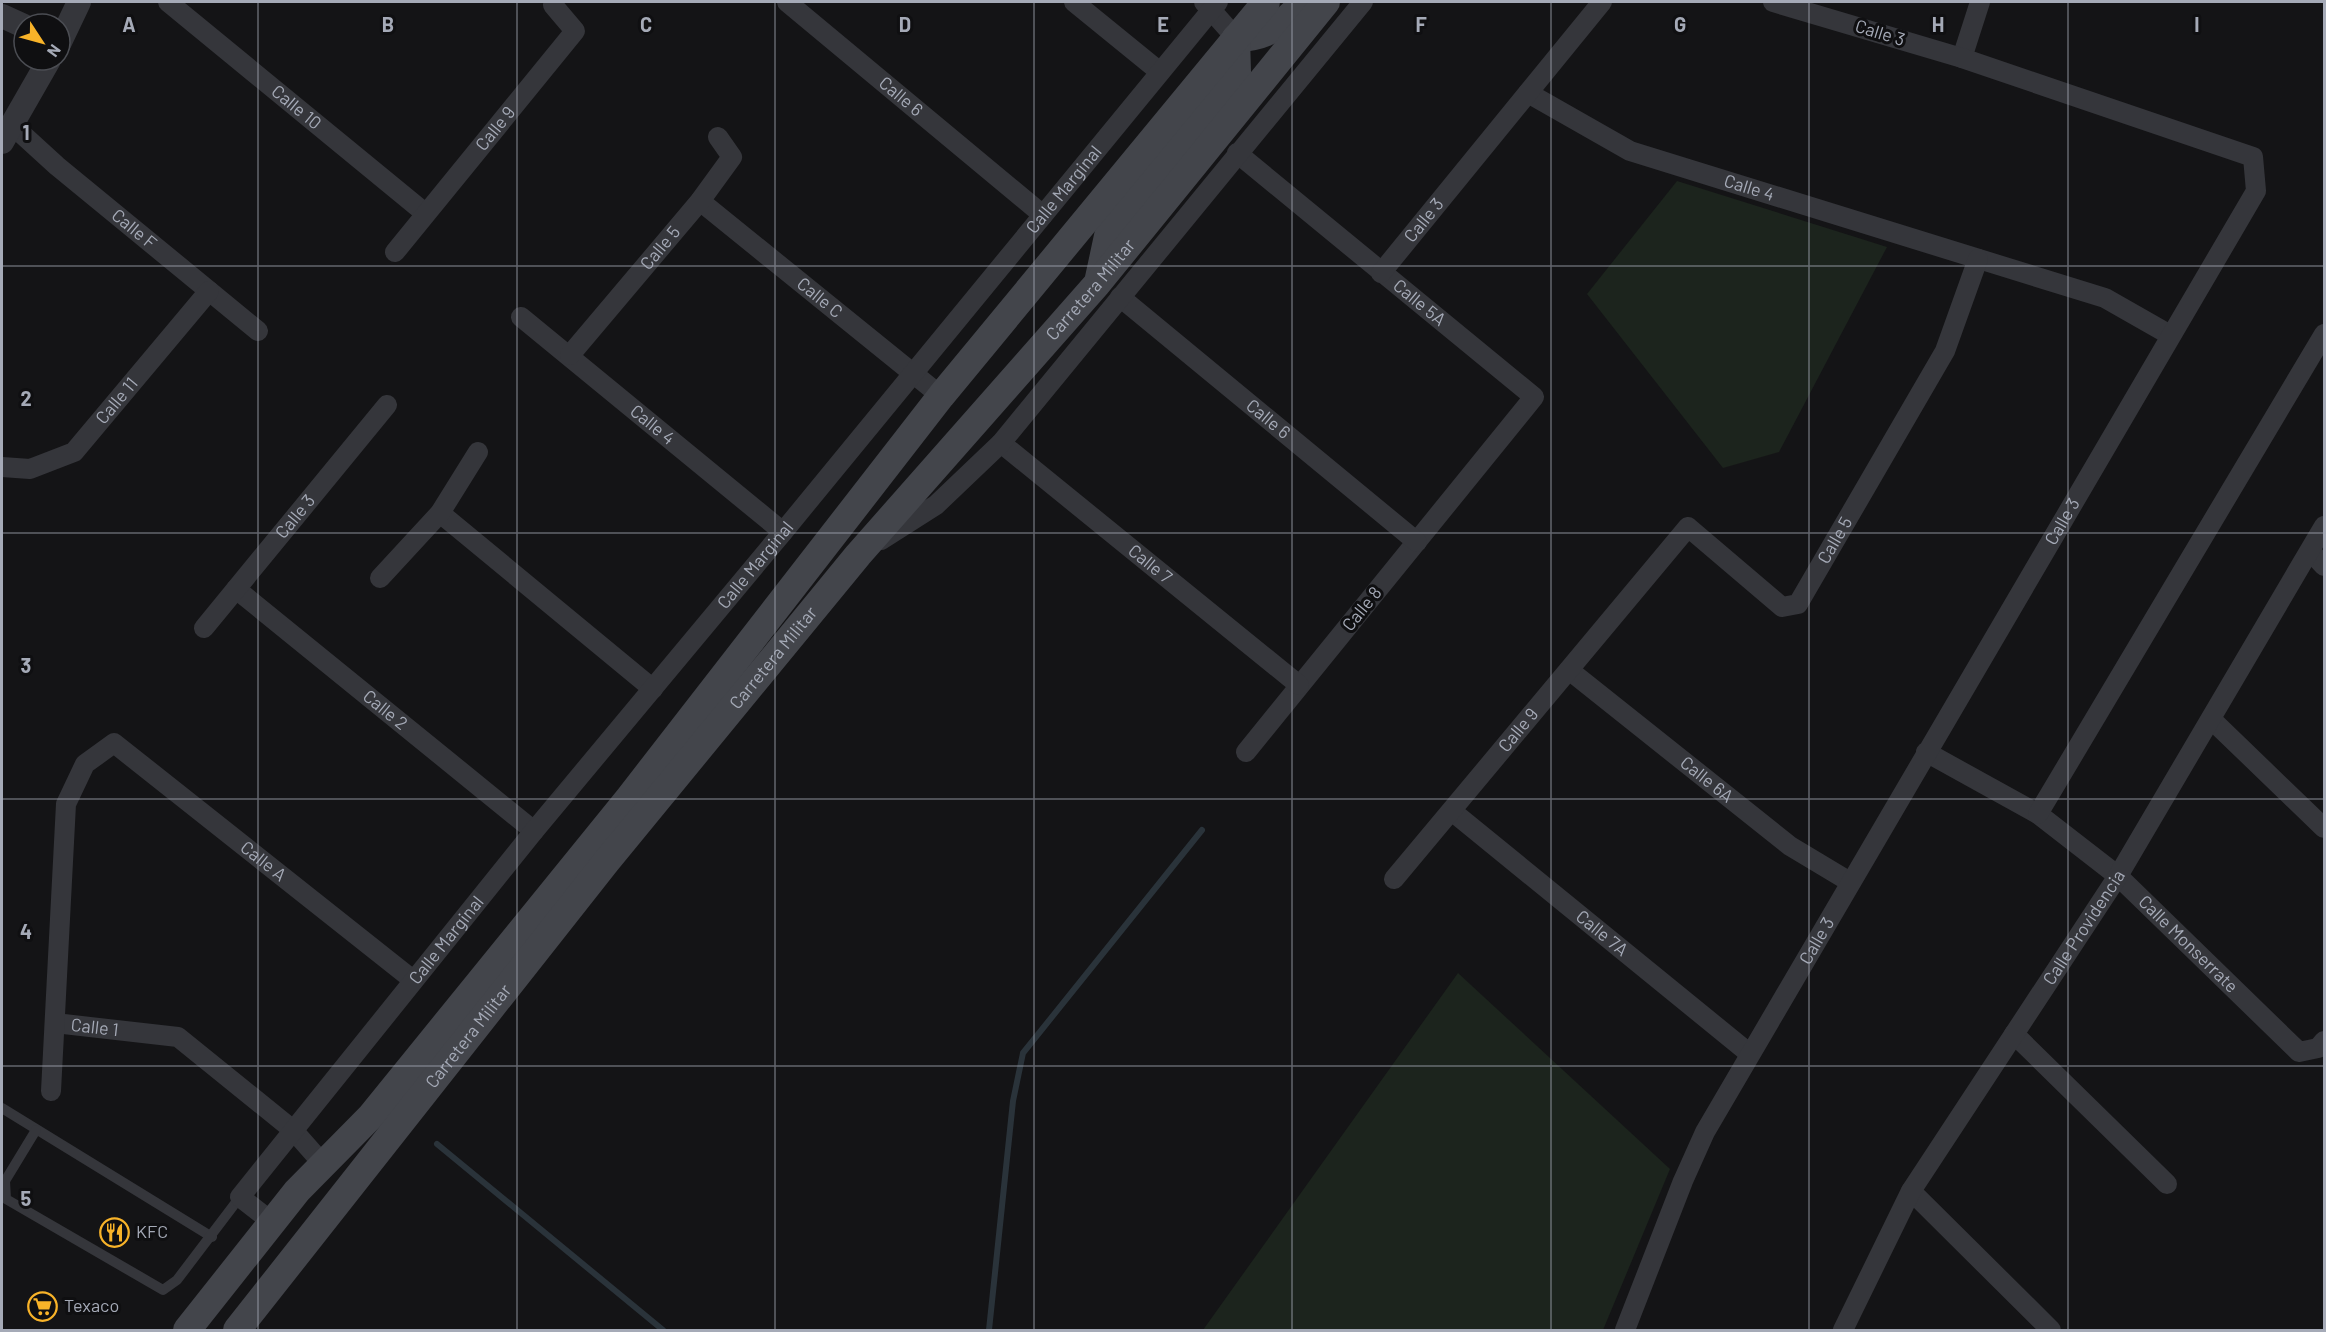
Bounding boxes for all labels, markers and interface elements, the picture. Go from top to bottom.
north arrow [12,12,72,72]
text: A [122,12,136,36]
text: B [382,12,394,36]
text: C [640,12,652,36]
text: D [899,12,911,36]
text: E [1157,12,1169,36]
text: F [1415,12,1427,36]
text: G [1674,12,1686,36]
text: H [1932,12,1944,36]
text: I [2194,12,2200,36]
street label: Calle 3 [1853,14,1908,50]
text: N [44,41,65,61]
street label: Calle 6 [875,71,928,121]
street label: Calle 10 [268,80,326,133]
street label: Calle 9 [470,101,519,155]
text: 1 [22,120,30,144]
street label: Calle Marginal [1021,141,1106,237]
street label: Calle 4 [1722,169,1777,205]
street label: Calle 3 [1399,193,1448,246]
street label: Calle F [108,204,162,253]
street label: Calle 5 [635,221,684,274]
street label: Carretera Militar [1041,234,1139,344]
street label: Calle C [793,272,848,322]
street label: Calle 5A [1389,274,1451,330]
street label: Calle 11 [90,372,142,428]
text: 2 [20,386,32,410]
street label: Calle 6 [1242,394,1295,443]
street label: Calle 4 [626,399,680,449]
street label: Calle 3 [270,489,319,543]
street label: Calle 3 [2039,494,2084,549]
street label: Calle 5 [1812,512,1856,567]
street label: Calle Marginal [712,516,797,613]
street label: Calle 7 [1124,539,1177,588]
street label: Calle 8 [1337,582,1386,635]
street label: Carretera Militar [724,601,822,713]
text: 3 [21,653,31,677]
street label: Calle 2 [359,685,412,734]
street label: Calle 9 [1493,703,1542,756]
street label: Calle 6A [1676,751,1738,807]
street label: Calle A [237,836,291,886]
street label: Calle Providencia [2037,866,2129,989]
street label: Calle Monserrate [2134,890,2243,997]
street label: Calle Marginal [403,891,488,988]
street label: Calle 7A [1572,905,1633,960]
street label: Calle 3 [1794,913,1838,968]
text: 4 [20,919,32,943]
street label: Carretera Militar [420,979,516,1092]
street label: Calle 1 [70,1013,120,1040]
text: 5 [21,1186,32,1210]
restaurant icon: KFC [99,1216,131,1248]
place label: KFC [136,1220,168,1242]
supermarket icon: Texaco [27,1290,59,1322]
place label: Texaco [64,1294,119,1316]

